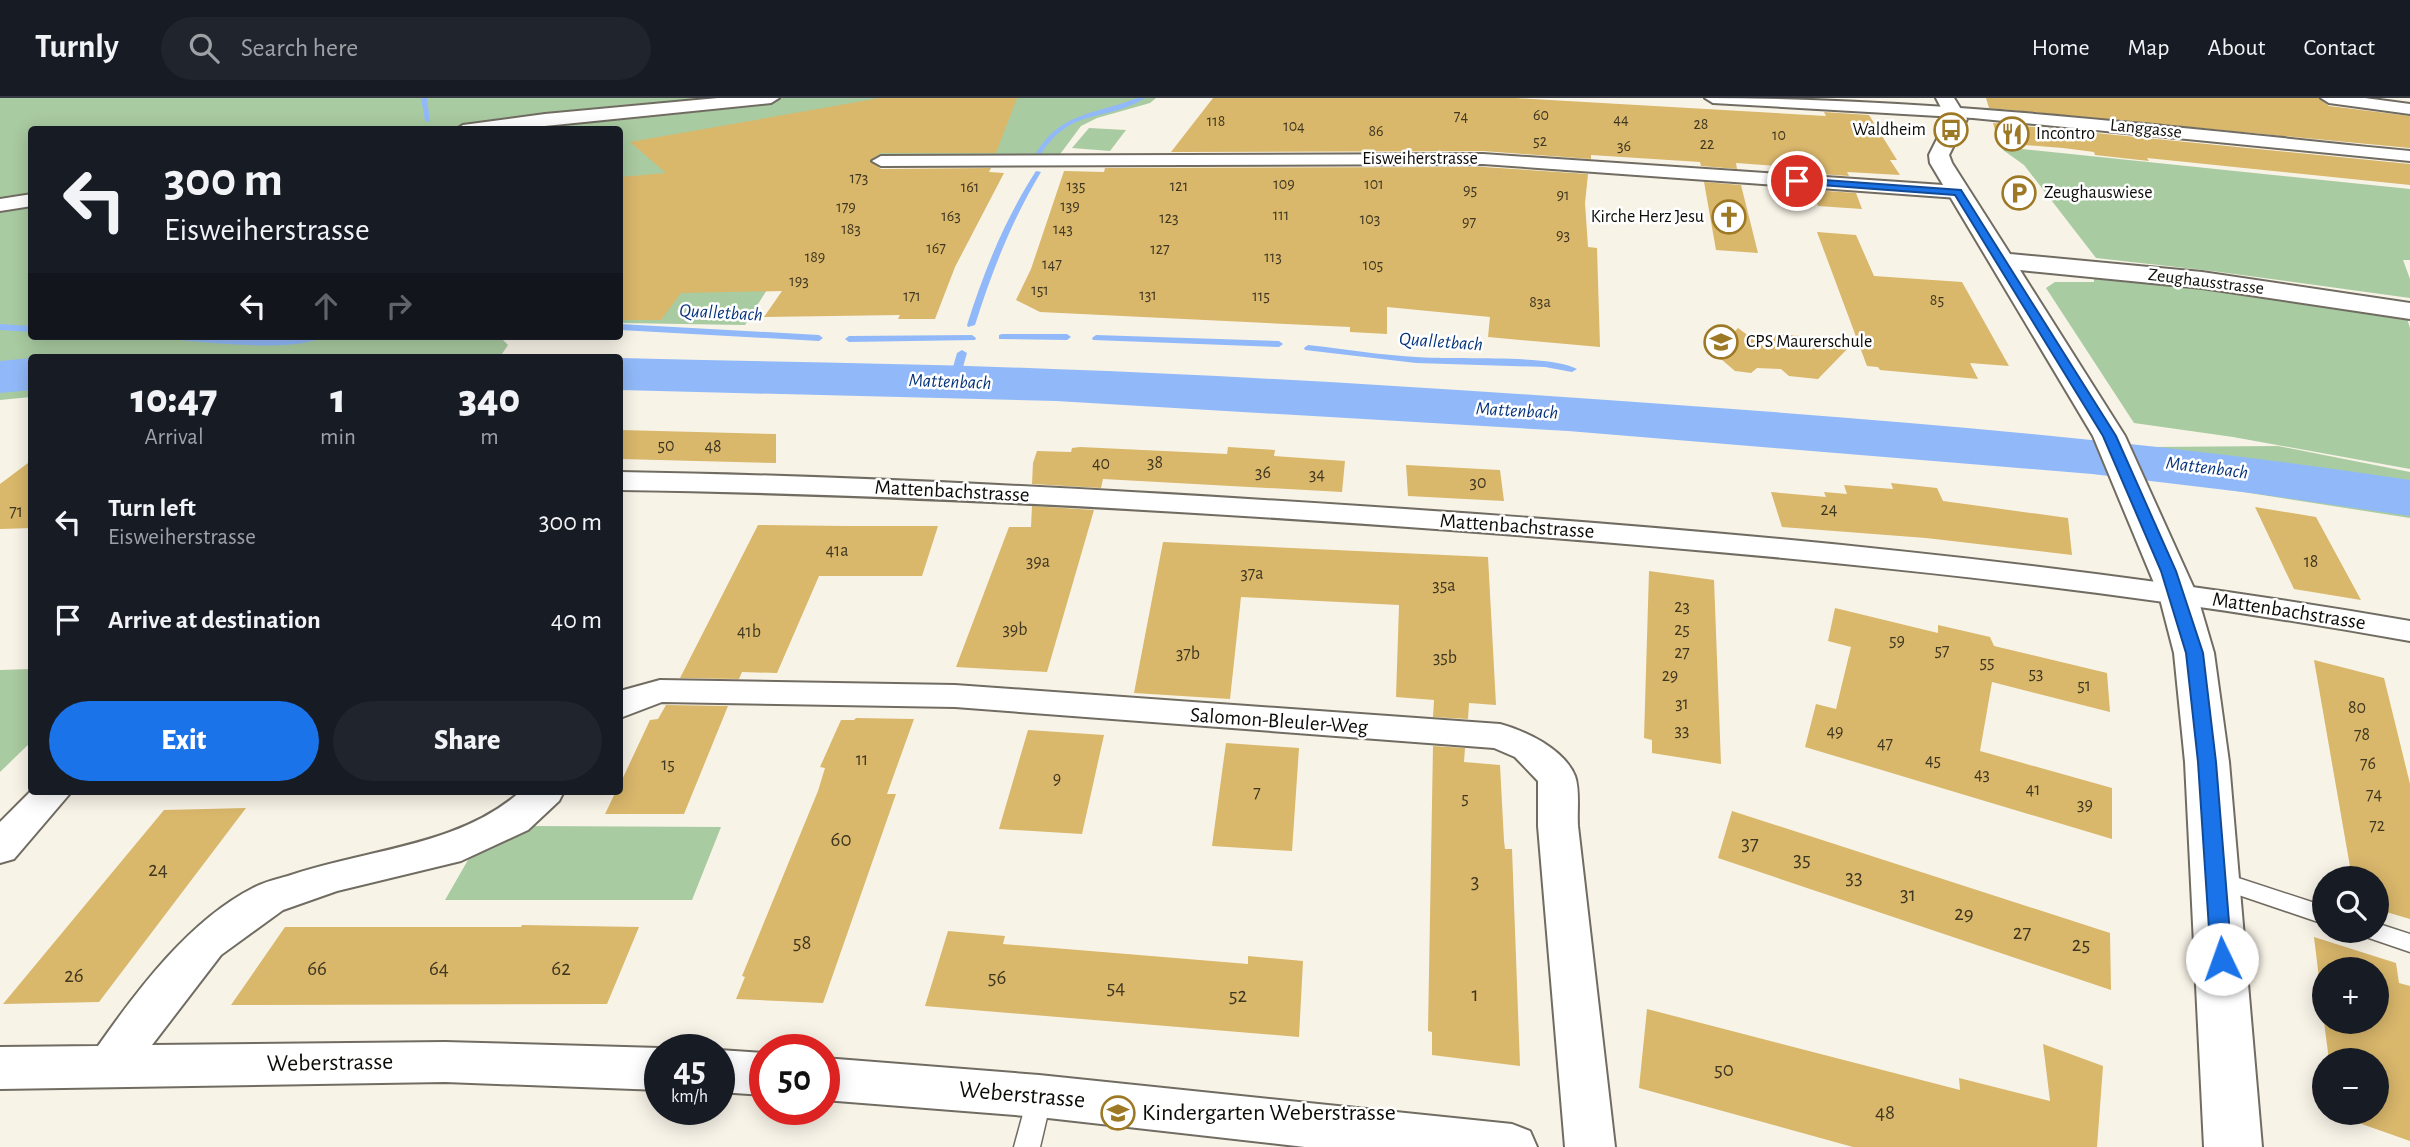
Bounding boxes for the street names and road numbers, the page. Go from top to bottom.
street label: Langgasse [2109,116,2183,142]
street label: Eisweiherstrasse [1362,150,1478,168]
street label: Zeughausstrasse [2147,266,2265,298]
street label: Mattenbachstrasse [874,476,1030,506]
street label: Mattenbachstrasse [1439,510,1595,542]
street label: Mattenbachstrasse [2211,588,2367,634]
street label: Salomon-Bleuler-Weg [1189,704,1369,738]
street label: Weberstrasse [267,1050,393,1076]
street label: Weberstrasse [958,1078,1086,1112]

